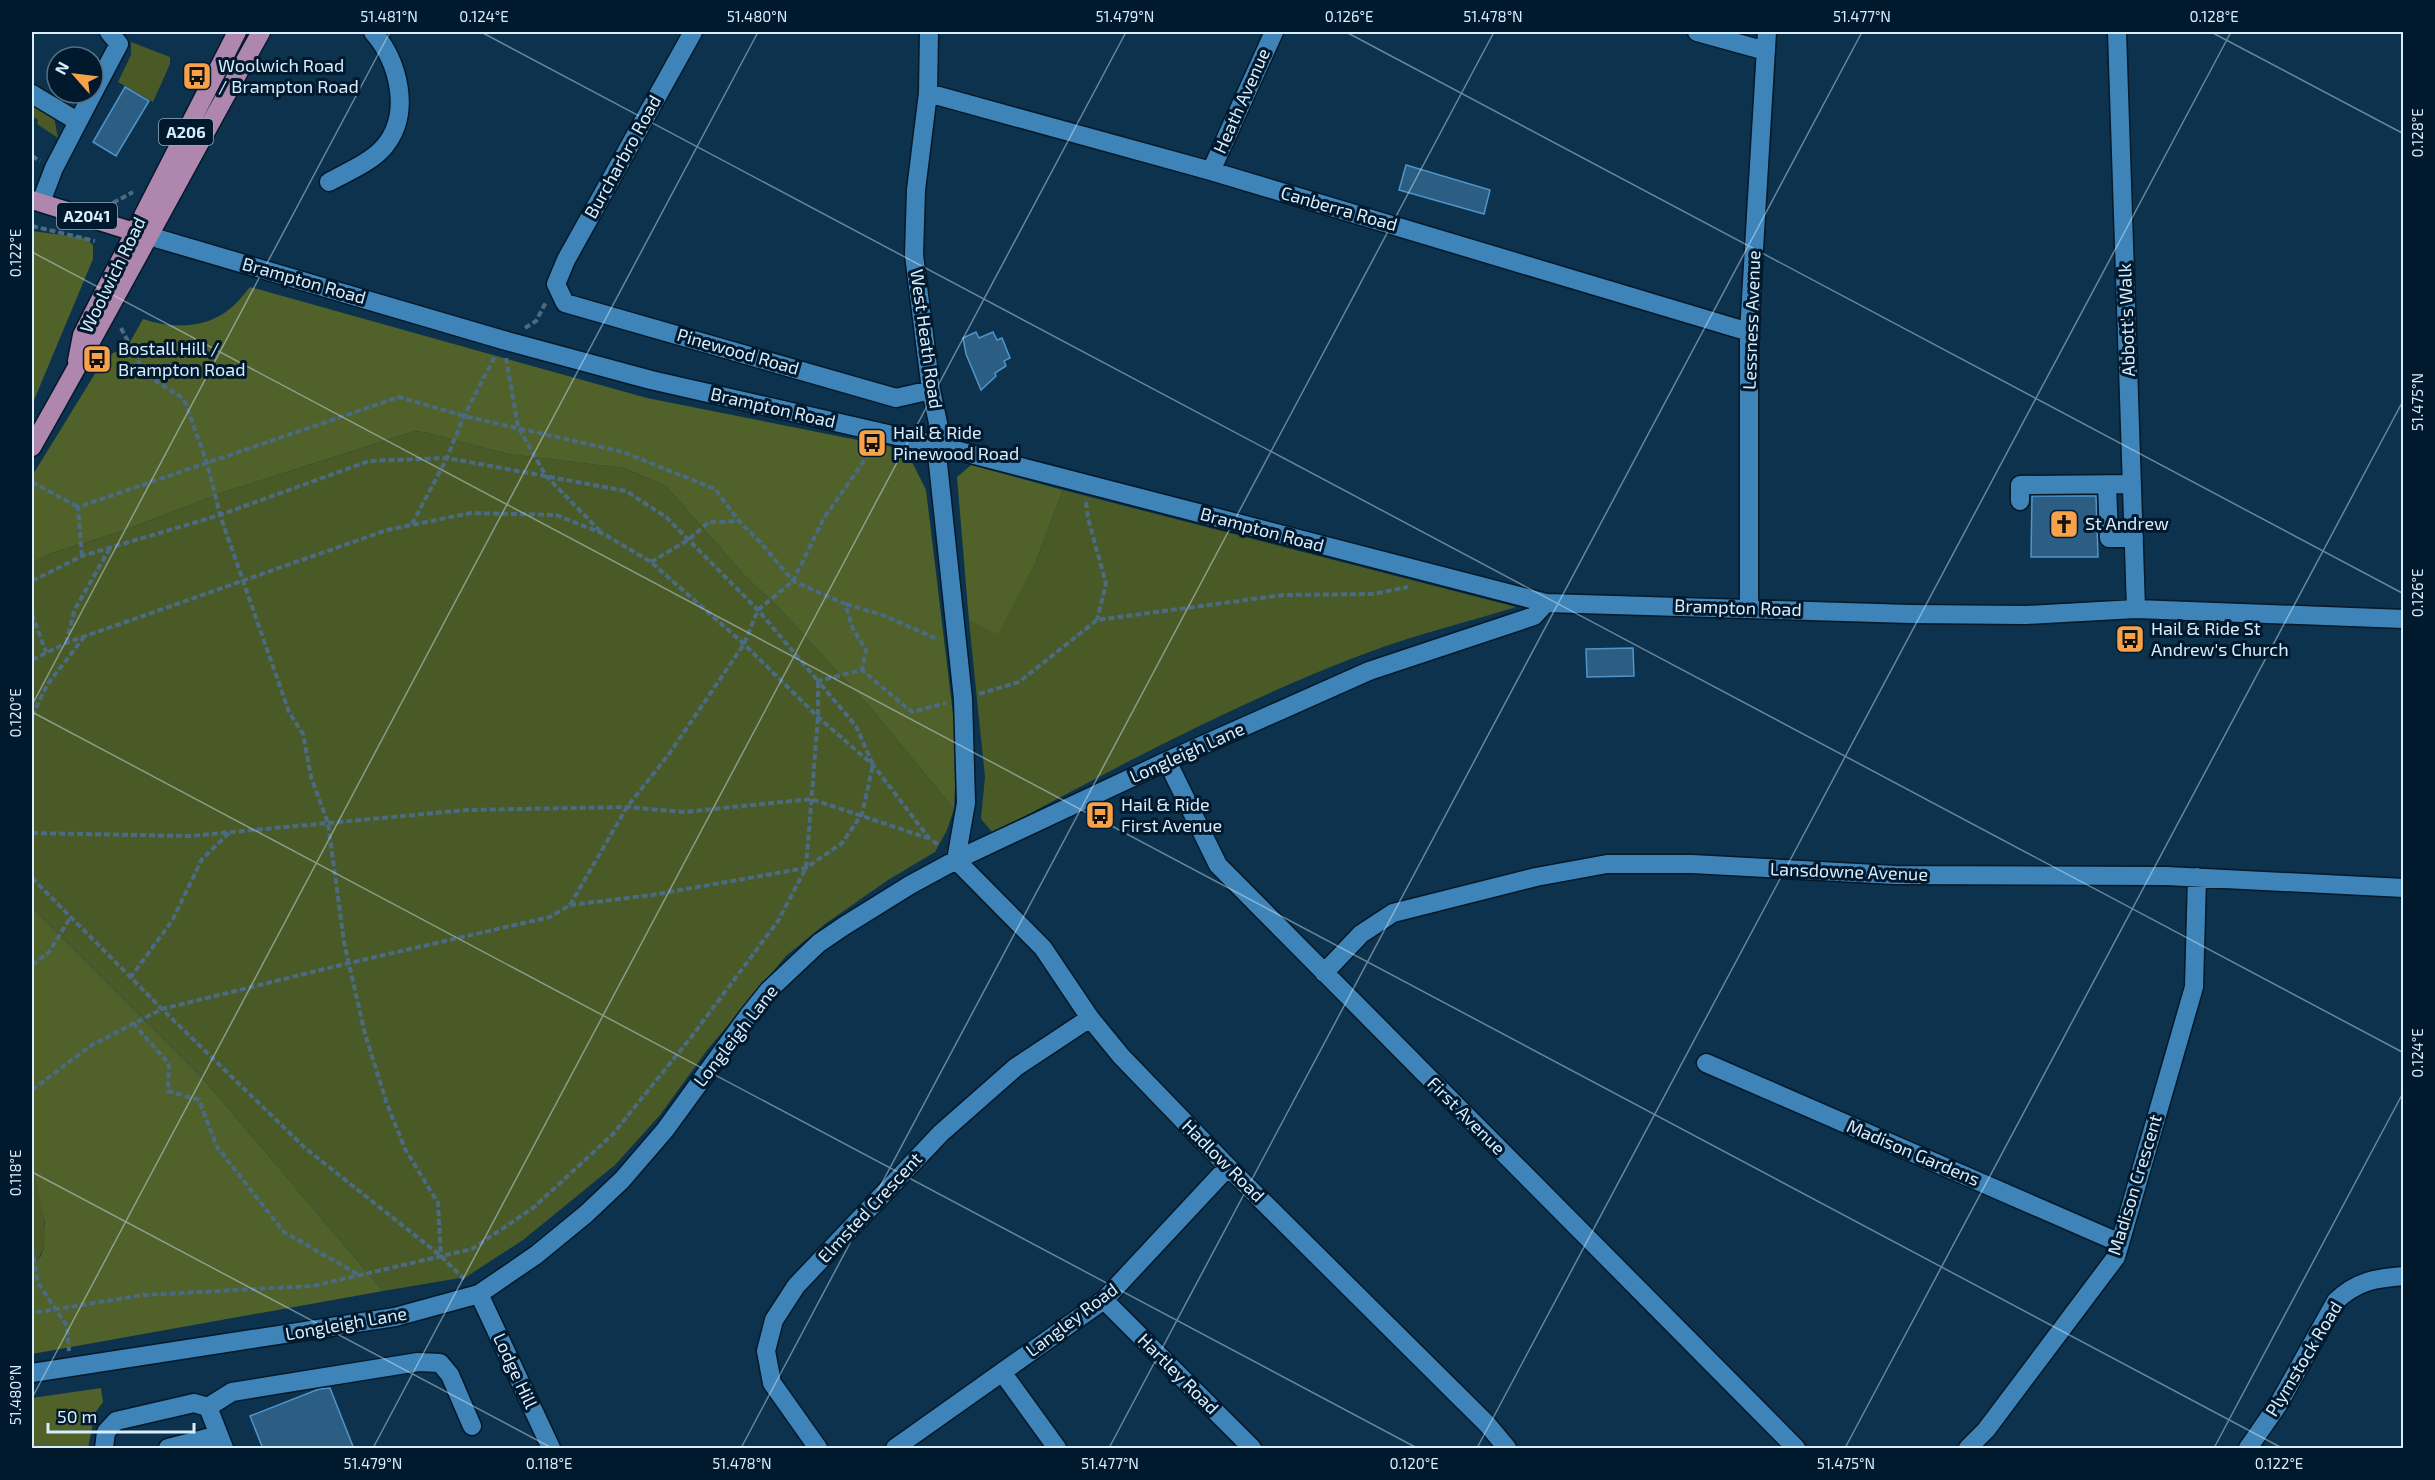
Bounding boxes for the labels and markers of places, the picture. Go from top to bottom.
place label: Woolwich Road / Brampton Road [218,54,359,97]
bus stop icon: Woolwich Road / Brampton Road [181,60,213,92]
place label: Bostall Hill / Brampton Road [118,337,245,380]
bus stop icon: Bostall Hill / Brampton Road [81,343,113,375]
place label: Hail & Ride Pinewood Road [893,421,1019,464]
bus stop icon: Hail & Ride Pinewood Road [856,427,888,459]
church icon: St Andrew [2048,508,2080,540]
place label: St Andrew [2085,512,2169,534]
place label: Hail & Ride St Andrew's Church [2151,617,2289,660]
bus stop icon: Hail & Ride St Andrew's Church [2114,623,2146,655]
place label: Hail & Ride First Avenue [1121,793,1222,836]
bus stop icon: Hail & Ride First Avenue [1084,799,1116,831]

